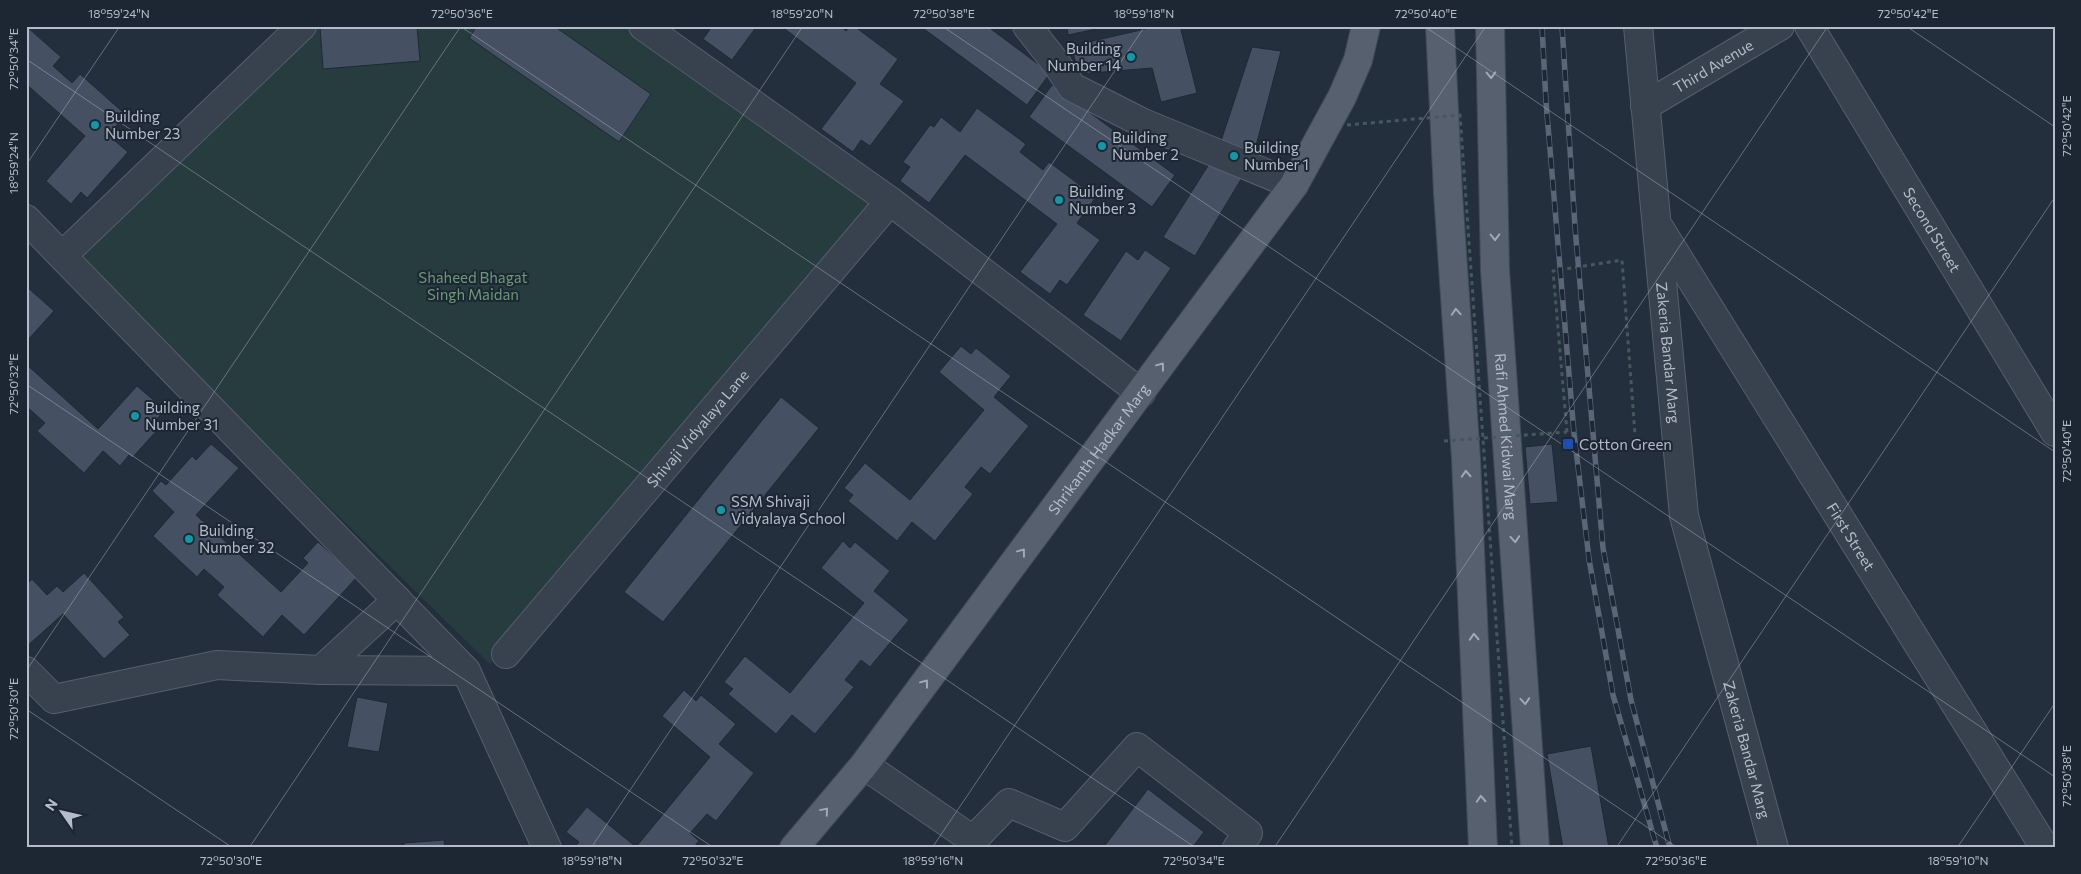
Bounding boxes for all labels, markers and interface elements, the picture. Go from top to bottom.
text: 18°59'24"N [88,6,150,20]
text: 72°50'36"E [431,6,493,20]
text: 18°59'20"N [771,6,833,20]
text: 72°50'38"E [913,6,975,20]
text: 18°59'18"N [1114,6,1174,20]
text: 72°50'40"E [1395,6,1457,20]
text: 72°50'42"E [1877,6,1939,20]
text: 72°50'34"E [6,28,20,90]
street label: Third Avenue [1670,35,1756,96]
place label: Building Number 14 [1047,39,1121,74]
marker: Building Number 14 [1125,51,1137,63]
one-way arrow [1486,71,1497,79]
text: 72°50'42"E [2059,95,2073,157]
place label: Building Number 23 [105,107,180,142]
marker: Building Number 23 [89,119,101,131]
place label: Building Number 2 [1112,128,1179,163]
text: 18°59'24"N [6,132,20,194]
place label: Building Number 1 [1244,138,1309,173]
marker: Building Number 2 [1096,140,1108,152]
marker: Building Number 1 [1228,150,1240,162]
place label: Building Number 3 [1069,182,1136,217]
street label: Second Street [1900,184,1965,275]
marker: Building Number 3 [1053,194,1065,206]
one-way arrow [1490,234,1500,242]
park label: Shaheed Bhagat Singh Maidan [418,268,528,303]
street label: Zakeria Bandar Marg [1653,281,1684,424]
one-way arrow [1451,308,1462,316]
street label: Rafi Ahmed Kidwai Marg [1492,352,1521,521]
text: 72°50'32"E [6,354,20,414]
one-way arrow [1155,362,1164,372]
street label: Shivaji Vidyalaya Lane [643,366,752,491]
street label: Shrikanth Hadkar Marg [1044,380,1153,518]
place label: Building Number 31 [145,398,218,433]
marker: Building Number 31 [129,410,141,422]
text: 72°50'40"E [2059,420,2073,482]
place label: Cotton Green [1579,435,1672,453]
marker: Cotton Green [1561,437,1575,451]
one-way arrow [1461,470,1472,478]
place label: SSM Shivaji Vidyalaya School [731,492,846,527]
street label: First Street [1823,499,1879,574]
marker: SSM Shivaji Vidyalaya School [715,504,727,516]
place label: Building Number 32 [199,521,274,556]
marker: Building Number 32 [183,533,195,545]
one-way arrow [1509,535,1520,543]
one-way arrow [1016,548,1025,558]
one-way arrow [1468,632,1479,640]
text: 72°50'30"E [6,678,20,740]
one-way arrow [919,679,928,689]
street label: Zakeria Bandar Marg [1720,679,1775,820]
one-way arrow [1520,698,1531,706]
text: 72°50'38"E [2059,745,2073,807]
north arrow [38,786,88,836]
text: N [41,795,61,814]
one-way arrow [1476,795,1486,802]
one-way arrow [820,807,829,816]
text: 72°50'30"E [200,853,262,867]
text: 18°59'18"N [562,853,622,867]
text: 72°50'32"E [683,853,743,867]
text: 18°59'16"N [903,853,963,867]
text: 72°50'34"E [1163,853,1225,867]
text: 72°50'36"E [1645,853,1707,867]
text: 18°59'10"N [1927,853,1989,867]

